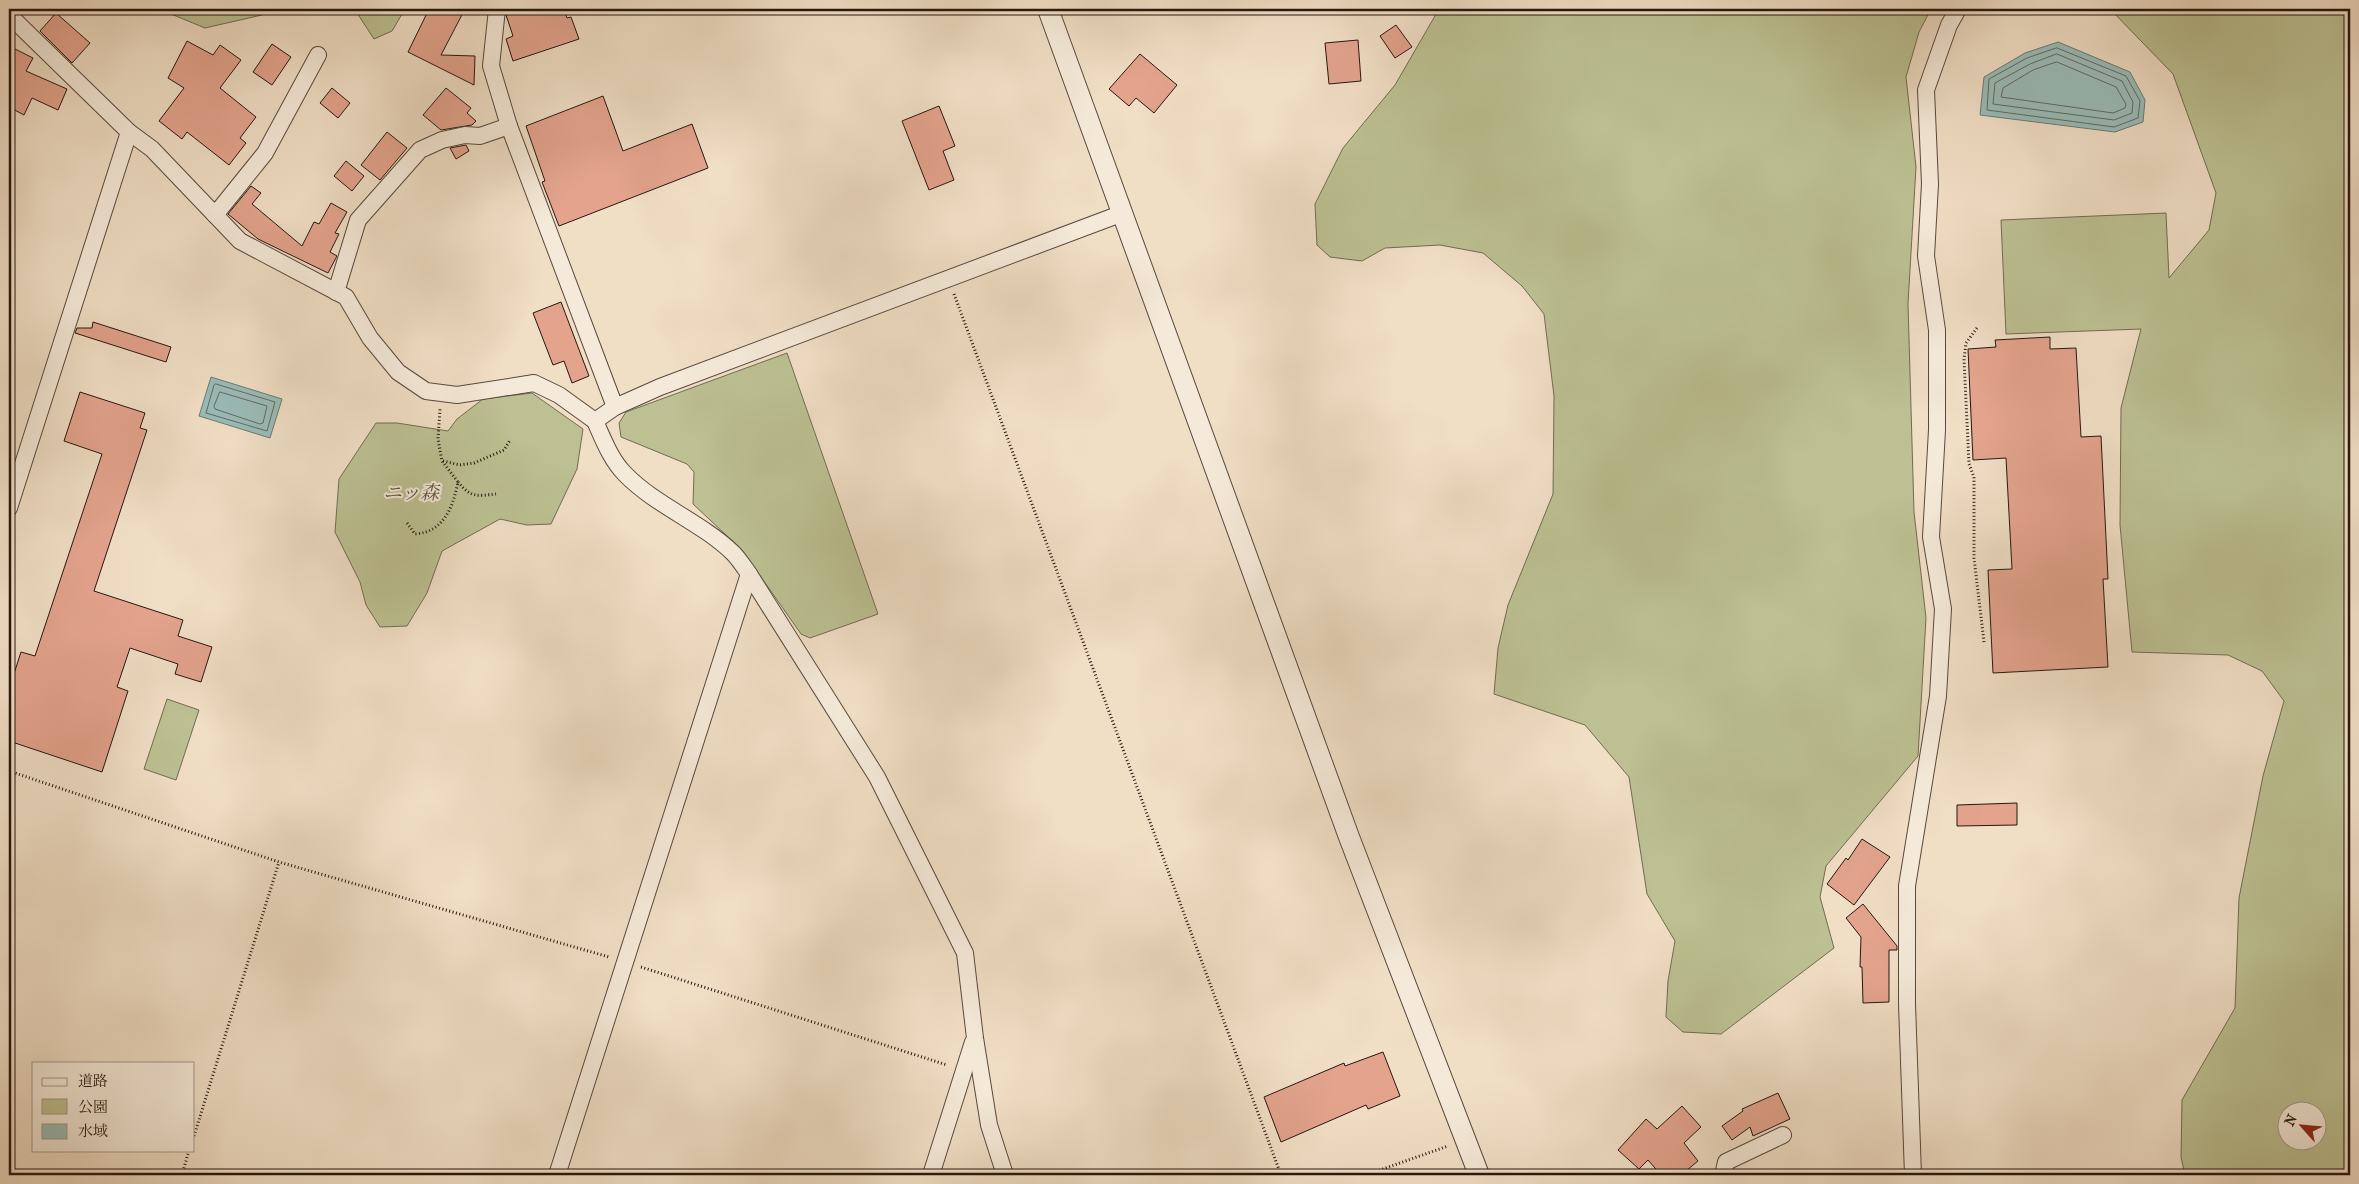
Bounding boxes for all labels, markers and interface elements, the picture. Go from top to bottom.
park label: ニッ森 [383,482,441,504]
legend [32,1062,195,1152]
text: 道路 [78,1072,108,1090]
text: 公園 [78,1098,108,1116]
north arrow [2276,1102,2326,1152]
text: N [2281,1111,2301,1129]
text: 水域 [78,1122,108,1140]

